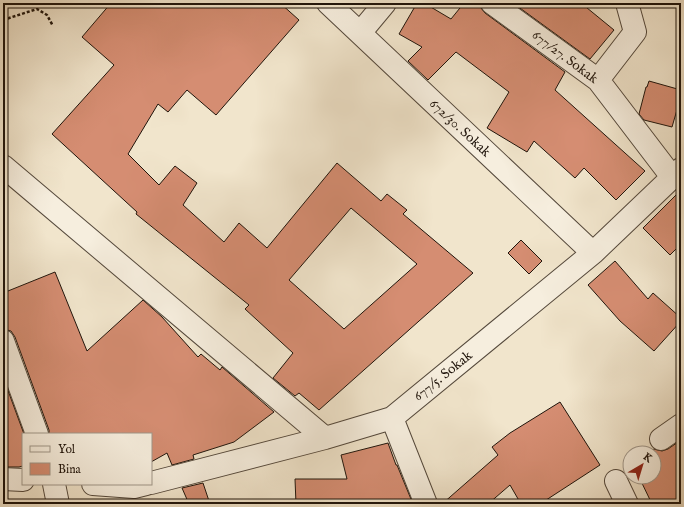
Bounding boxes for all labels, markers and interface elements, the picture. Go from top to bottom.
street label: 677/27. Sokak [528,26,602,88]
street label: 672/30. Sokak [425,95,495,161]
street label: 677/5. Sokak [410,346,476,405]
legend [22,433,152,485]
text: Yol [58,442,76,457]
north arrow [622,445,662,485]
text: K [640,450,656,467]
text: Bina [58,462,82,477]

